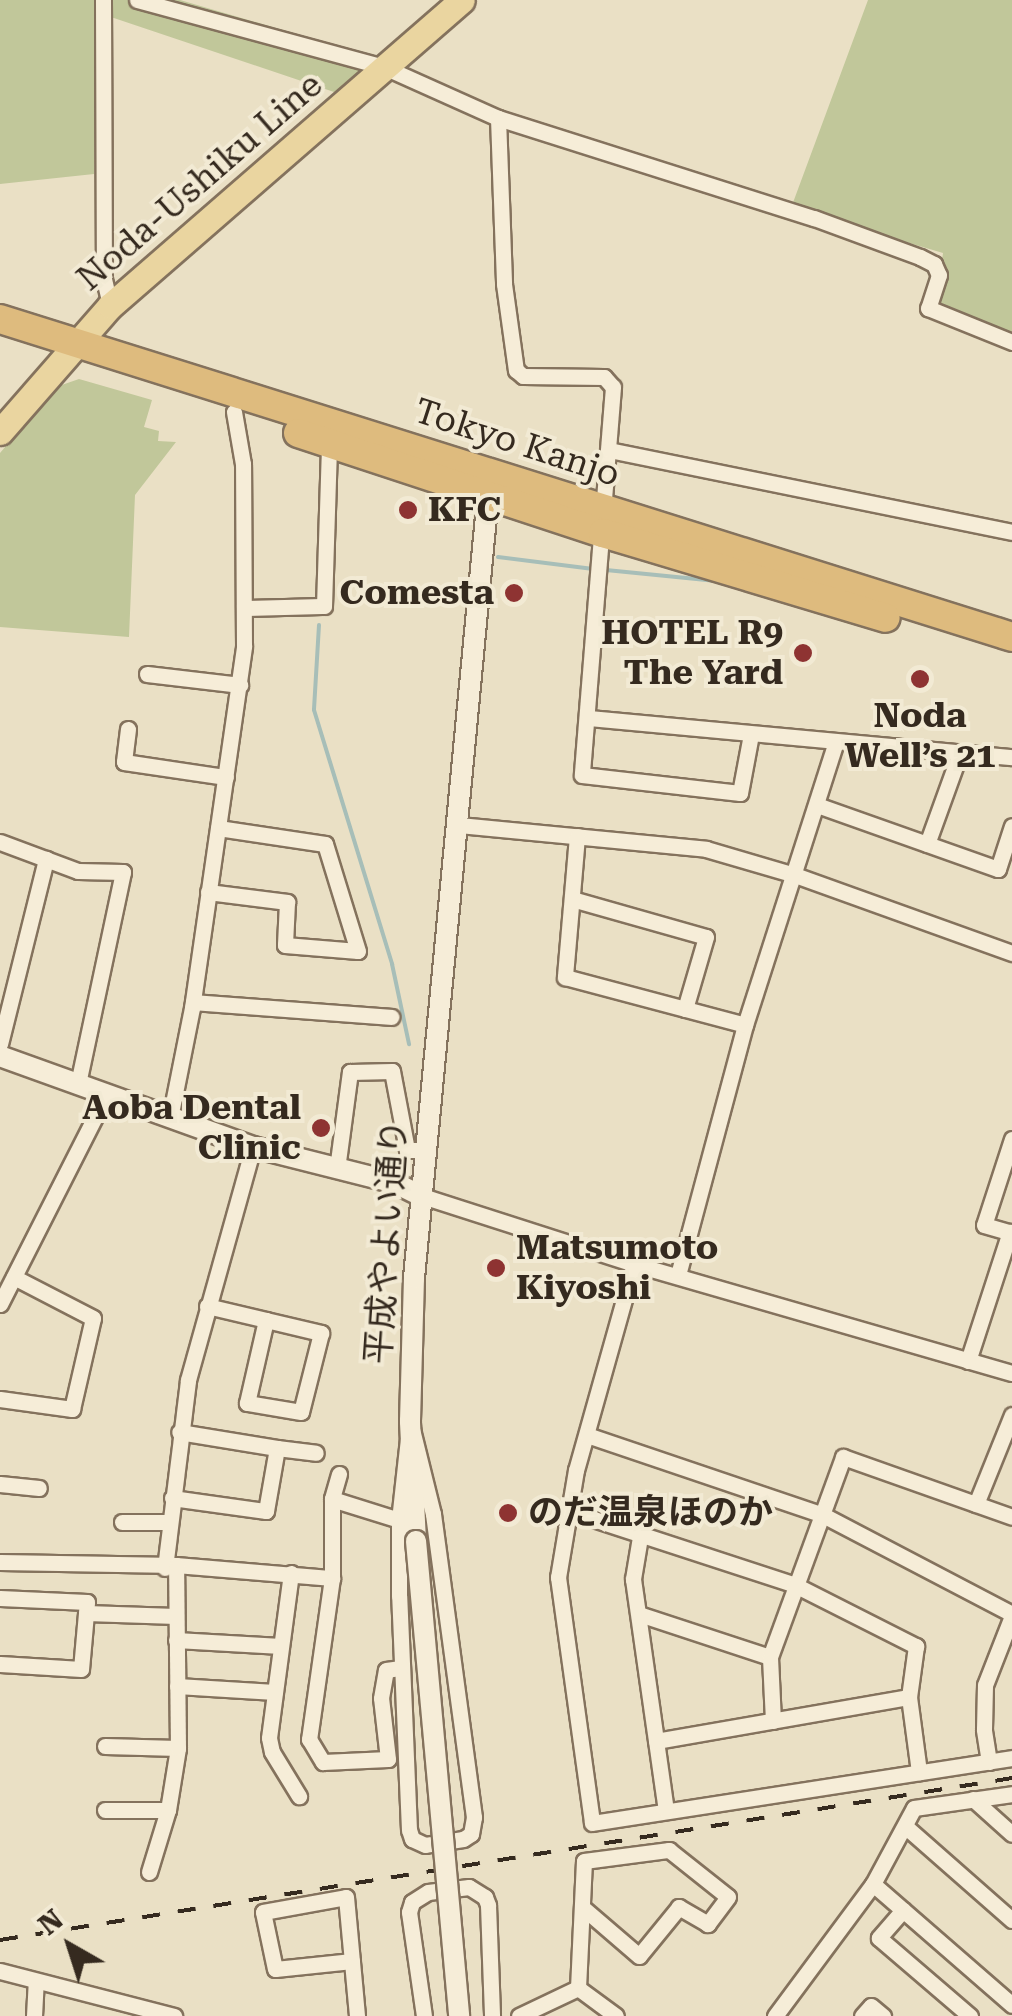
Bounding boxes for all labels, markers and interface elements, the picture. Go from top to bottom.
street label: Noda-Ushiku Line [69,64,331,300]
street label: Tokyo Kanjo [409,390,625,496]
place label: KFC [428,489,501,531]
marker: KFC [397,499,419,521]
place label: Comesta [339,572,494,614]
marker: Comesta [503,582,525,604]
place label: HOTEL R9 The Yard [601,612,783,694]
marker: HOTEL R9 The Yard [792,642,814,664]
marker: Noda Well’s 21 [909,668,931,690]
place label: Noda Well’s 21 [844,695,996,777]
place label: Aoba Dental Clinic [82,1087,301,1169]
marker: Aoba Dental Clinic [310,1117,332,1139]
street label: 平成やよい通り [358,1118,416,1366]
place label: Matsumoto Kiyoshi [516,1227,718,1309]
marker: Matsumoto Kiyoshi [485,1257,507,1279]
place label: のだ温泉ほのか [528,1492,773,1534]
marker: のだ温泉ほのか [497,1502,519,1524]
north arrow [20,1896,120,1996]
text: N [32,1903,70,1942]

